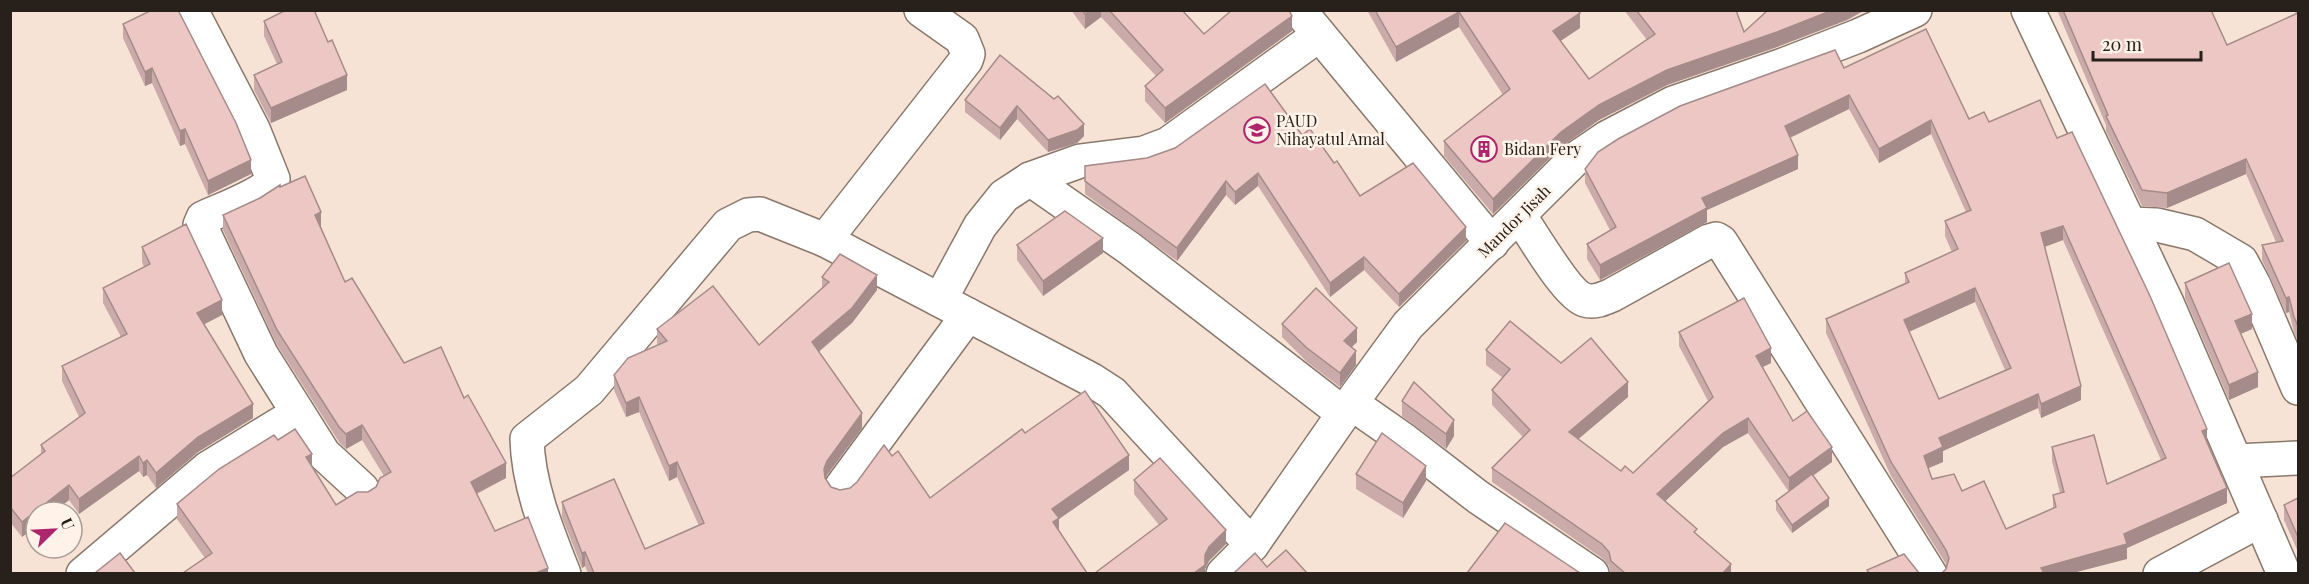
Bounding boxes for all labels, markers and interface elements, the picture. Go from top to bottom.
scale bar [2093,24,2201,62]
text: 20 m [2102,32,2142,56]
place label: PAUD Nihayatul Amal [1276,110,1385,149]
school or university icon: PAUD Nihayatul Amal [1242,115,1272,145]
building icon: Bidan Fery [1469,134,1499,164]
place label: Bidan Fery [1504,138,1581,159]
street label: Mandor Jisah [1473,179,1555,262]
north arrow [24,500,84,560]
text: U [56,514,80,533]

